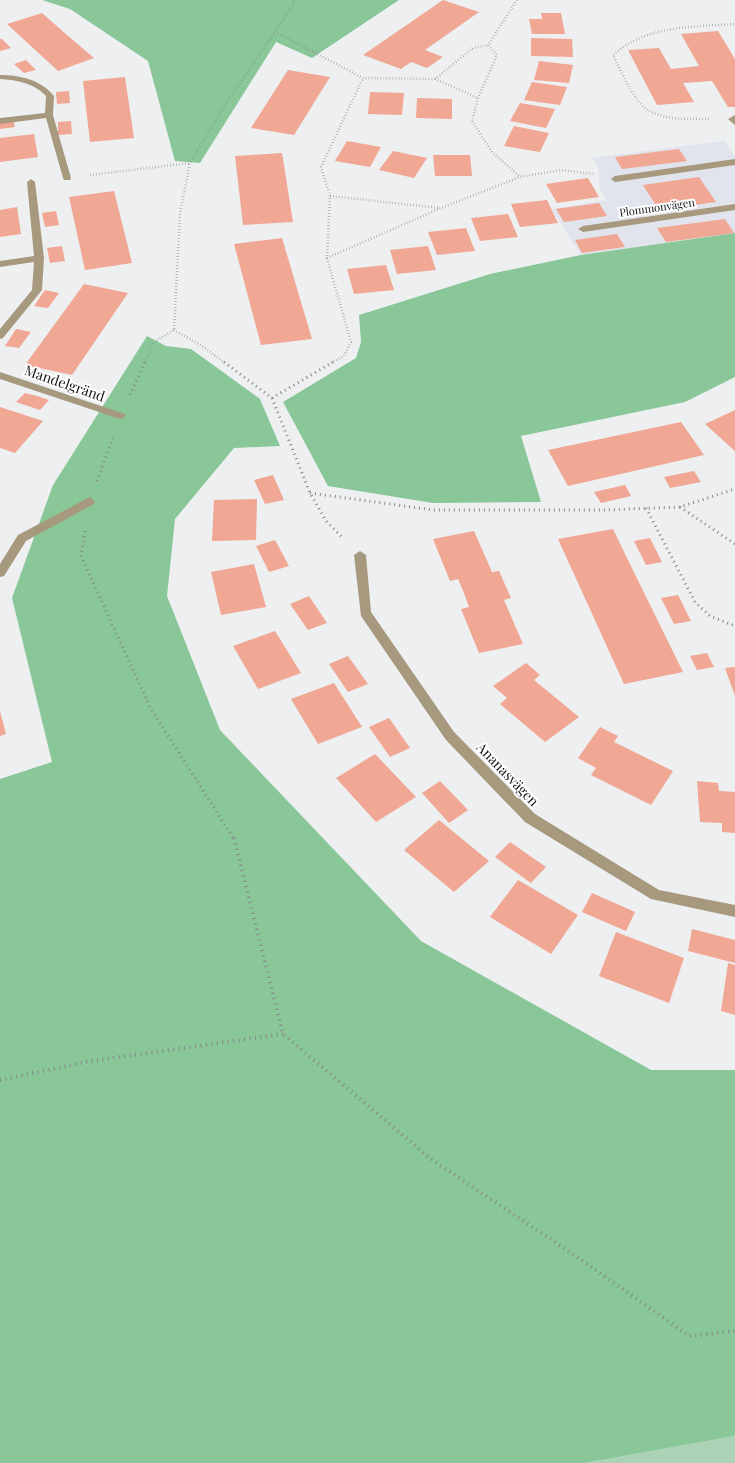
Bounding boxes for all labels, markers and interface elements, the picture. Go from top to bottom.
street label: Plommonvägen [618,194,696,220]
street label: Mandelgränd [22,360,108,406]
street label: Ananasvägen [472,737,544,811]

